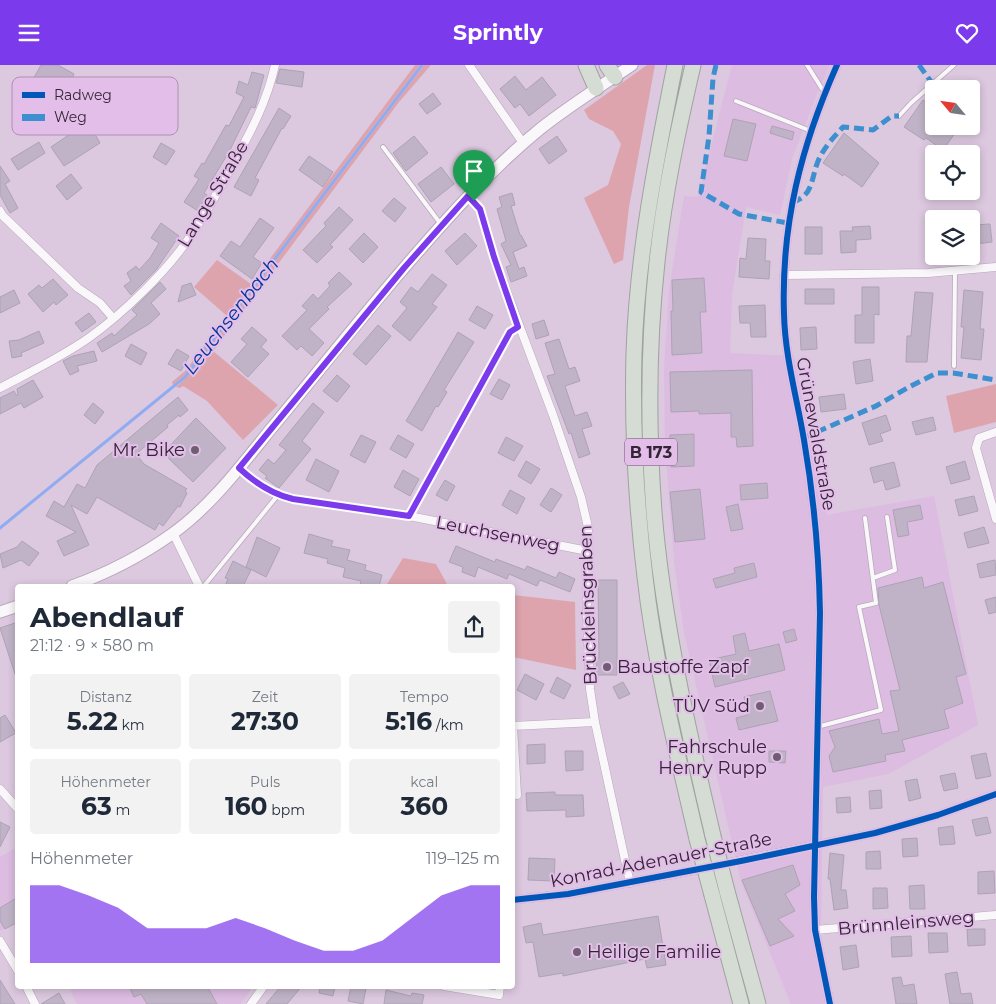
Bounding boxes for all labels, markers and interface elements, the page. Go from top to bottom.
icon: menu [15,19,43,47]
text: Sprintly [453,19,543,46]
icon: heart [953,19,981,47]
legend [12,77,178,135]
north arrow [925,80,980,135]
map controls [925,80,980,265]
text: Radweg [54,86,112,104]
text: Weg [54,108,87,126]
street label: Lange Straße [173,137,253,251]
button: locate [925,145,980,200]
pin [453,150,495,201]
icon: arrive [460,157,488,185]
button: layers [925,210,980,265]
water label: Leuchsenbach [178,253,284,379]
street label: Grünewaldstraße [792,356,840,513]
place label: Mr. Bike [113,439,185,461]
road number: B 173 [625,439,677,466]
marker: Mr. Bike [189,444,201,456]
street label: Leuchsenweg [434,511,562,557]
street label: Brückleinsgraben [574,525,602,685]
text: Abendlauf [30,600,183,634]
button: share [448,601,500,653]
text: 21:12 · 9 × 580 m [30,636,154,655]
place label: Baustoffe Zapf [617,656,750,678]
marker: Baustoffe Zapf [601,661,613,673]
text: Distanz [79,688,132,706]
text: Zeit [252,688,278,706]
text: Tempo [400,688,449,706]
place label: TÜV Süd [673,695,750,717]
marker: TÜV Süd [754,700,766,712]
text: 5.22 [67,706,118,736]
text: 27:30 [231,706,299,736]
text: 5:16 [385,706,432,736]
text: km [118,716,145,734]
text: /km [432,716,464,734]
place label: Fahrschule Henry Rupp [658,736,767,779]
marker: Fahrschule Henry Rupp [771,751,783,763]
text: Höhenmeter [60,773,151,791]
text: Puls [250,773,280,791]
text: kcal [410,773,438,791]
text: 63 [81,791,112,821]
text: 160 [225,791,268,821]
text: 360 [400,791,448,821]
text: m [112,801,130,819]
text: bpm [268,801,305,819]
street label: Konrad-Adenauer-Straße [548,828,774,892]
text: Höhenmeter [30,849,133,868]
text: 119–125 m [426,849,500,868]
street label: Brünnleinsweg [837,906,975,940]
place label: Heilige Familie [587,941,721,963]
marker: Heilige Familie [571,946,583,958]

